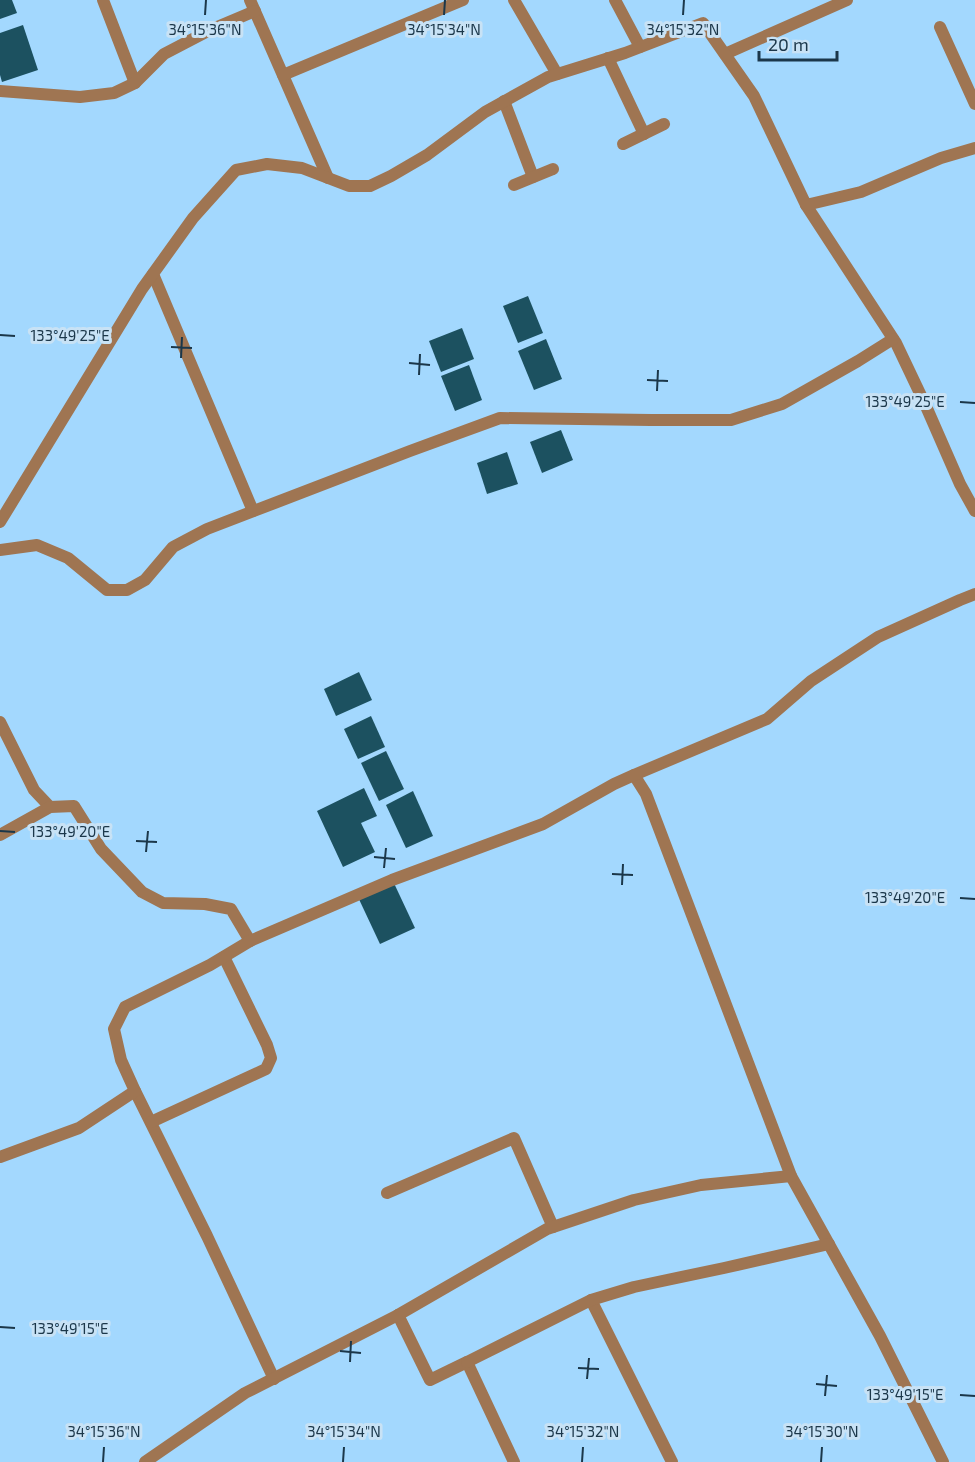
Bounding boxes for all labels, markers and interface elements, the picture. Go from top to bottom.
text: 34°15'36"N [169,20,241,38]
text: 34°15'34"N [407,20,481,38]
text: 34°15'32"N [647,20,719,38]
scale bar [759,24,837,62]
text: 20 m [768,33,809,55]
text: 133°49'25"E [30,326,110,344]
text: 133°49'25"E [865,392,945,410]
text: 133°49'20"E [30,822,110,840]
text: 133°49'20"E [865,888,945,906]
text: 133°49'15"E [32,1319,108,1337]
text: 133°49'15"E [867,1385,943,1403]
text: 34°15'36"N [68,1422,140,1440]
text: 34°15'34"N [307,1422,381,1440]
text: 34°15'32"N [547,1422,619,1440]
text: 34°15'30"N [785,1422,859,1440]

